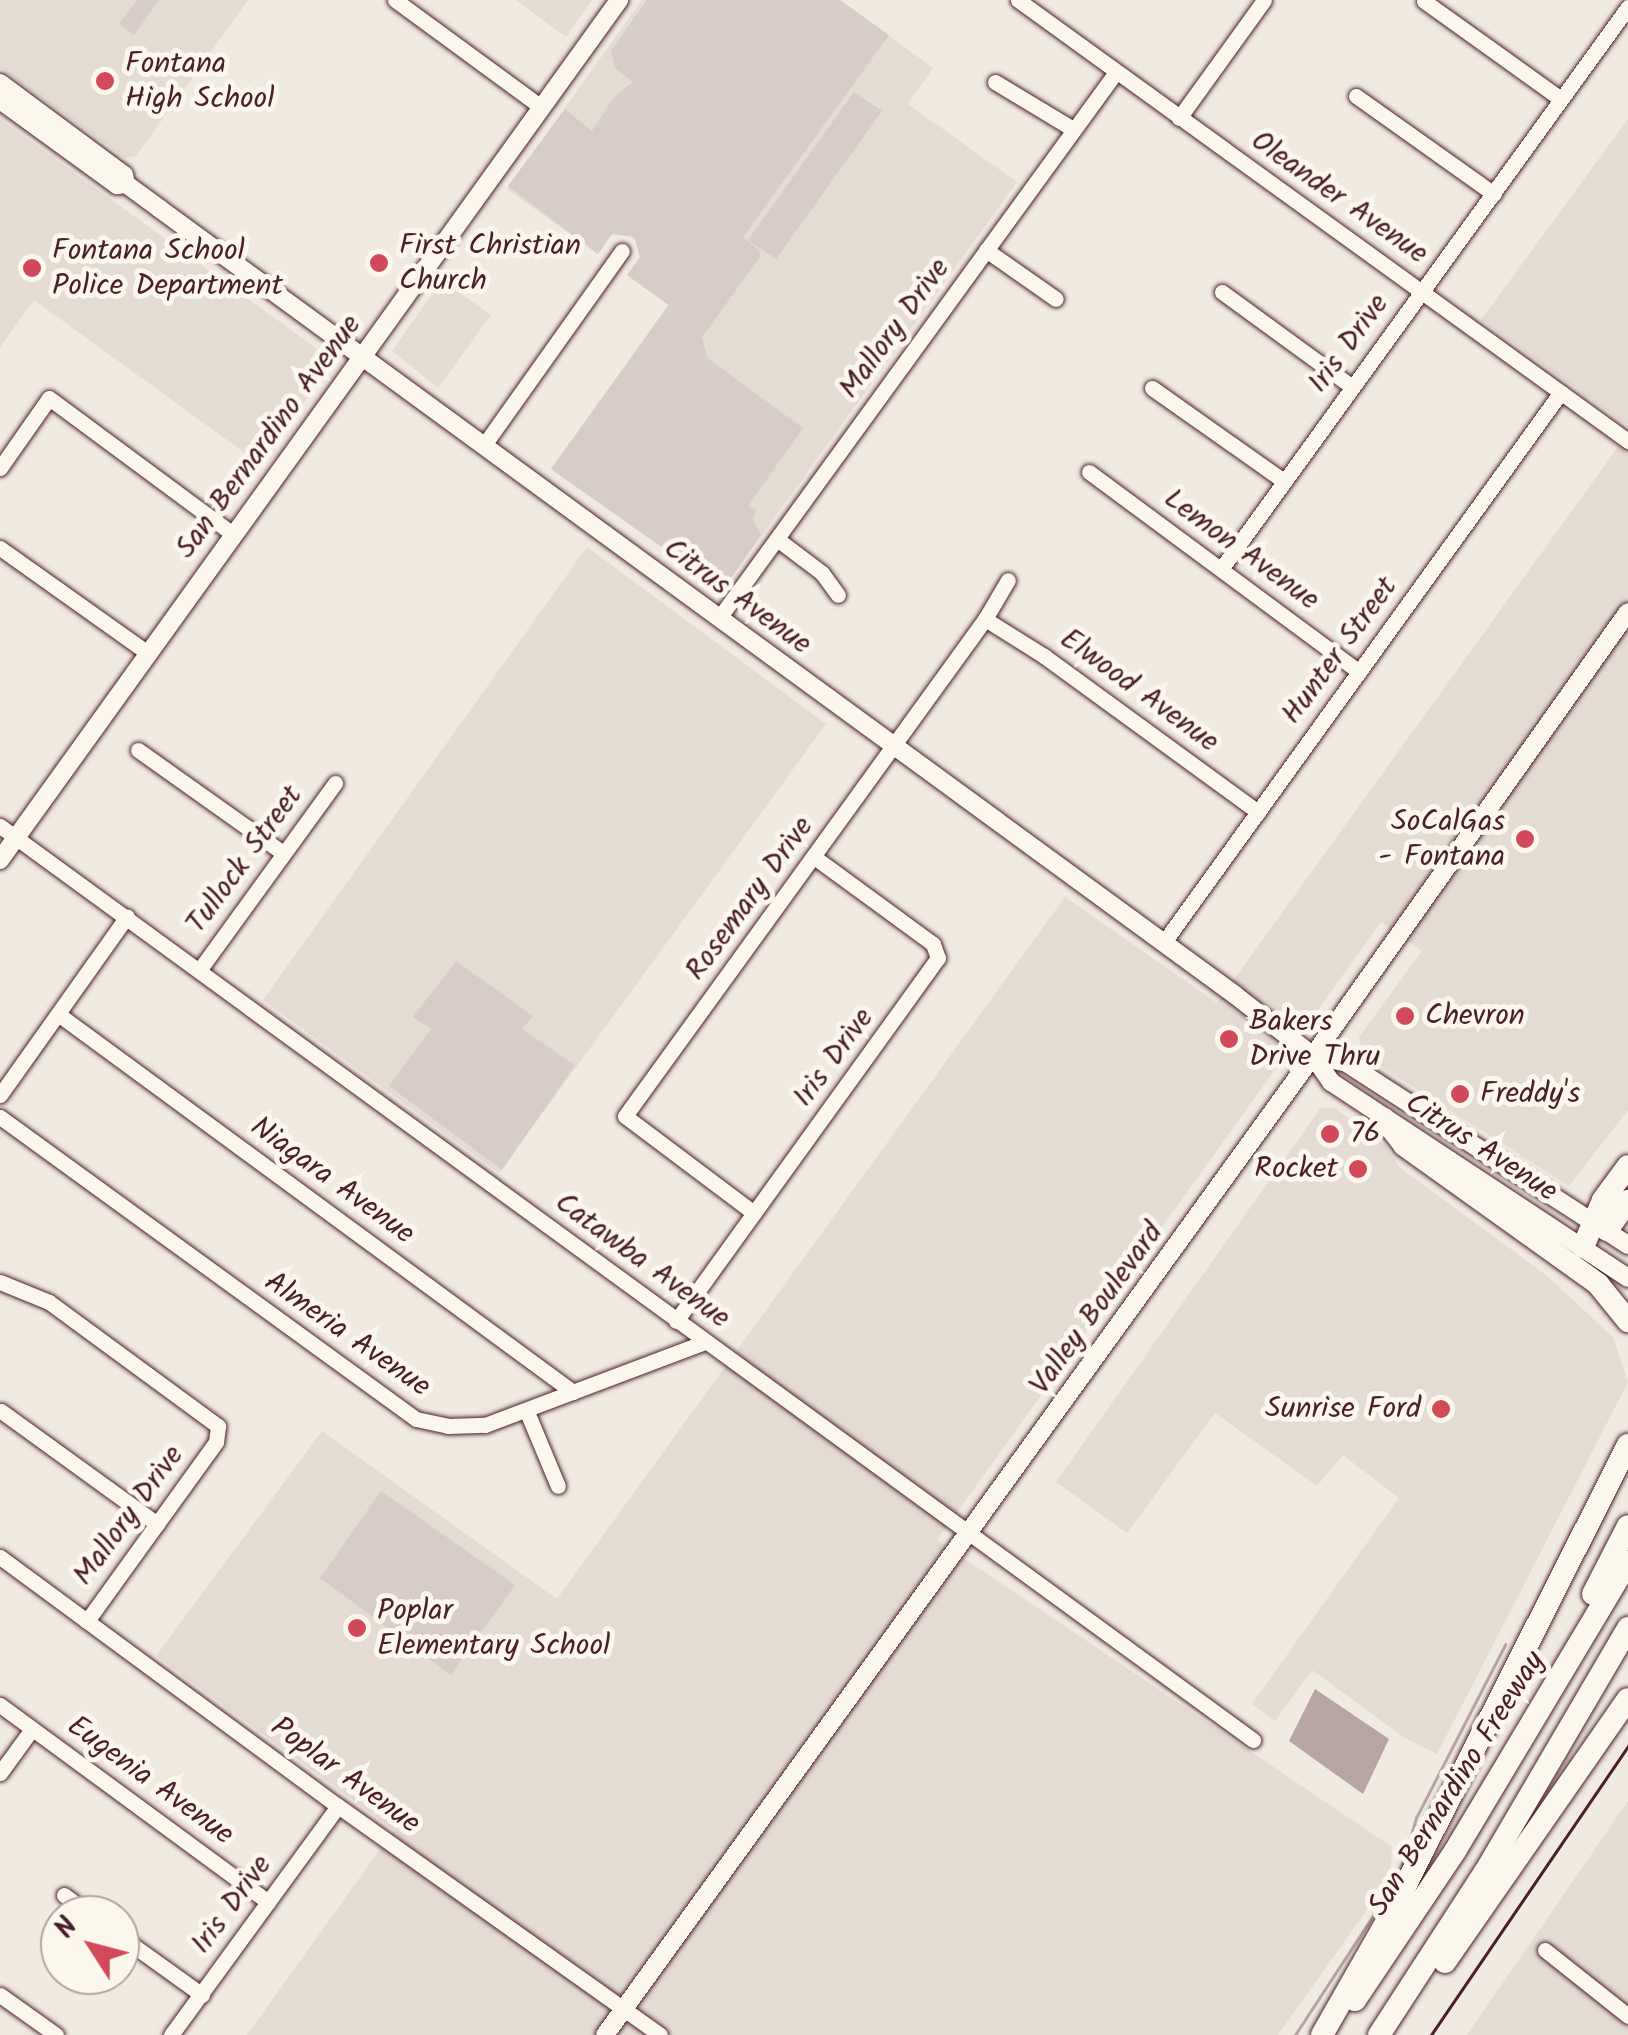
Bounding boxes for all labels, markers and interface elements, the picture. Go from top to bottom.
place label: Fontana High School [125,46,274,116]
marker: Fontana High School [94,70,116,92]
street label: Oleander Avenue [1243,124,1435,272]
place label: First Christian Church [399,228,581,298]
place label: Fontana School Police Department [52,233,283,304]
marker: First Christian Church [368,252,390,274]
street label: Mallory Drive [832,252,958,406]
marker: Fontana School Police Department [21,257,43,279]
street label: Iris Drive [1301,287,1397,401]
street label: San Bernardino Avenue [168,308,370,566]
street label: Lemon Avenue [1156,481,1326,619]
street label: Citrus Avenue [656,531,818,663]
street label: Hunter Street [1274,570,1406,732]
street label: Elwood Avenue [1053,621,1225,761]
street label: Tullock Street [179,779,311,941]
place label: SoCalGas - Fontana [1378,804,1505,874]
street label: Rosemary Drive [678,810,822,988]
marker: SoCalGas - Fontana [1514,828,1536,850]
place label: Chevron [1425,998,1525,1034]
street label: Iris Drive [786,1001,882,1115]
place label: Bakers Drive Thru [1249,1004,1380,1074]
marker: Chevron [1394,1005,1416,1027]
marker: Bakers Drive Thru [1218,1028,1240,1050]
place label: Freddy's [1480,1076,1580,1112]
marker: Freddy's [1449,1083,1471,1105]
street label: Citrus Avenue [1398,1085,1564,1211]
street label: Niagara Avenue [243,1109,421,1253]
place label: 76 [1350,1116,1381,1152]
marker: 76 [1319,1123,1341,1145]
place label: Rocket [1254,1151,1338,1187]
marker: Rocket [1347,1158,1369,1180]
street label: Catawba Avenue [547,1185,737,1337]
street label: Valley Boulevard [1023,1216,1171,1402]
street label: Almeria Avenue [257,1264,437,1406]
place label: Sunrise Ford [1265,1391,1421,1427]
marker: Sunrise Ford [1430,1398,1452,1420]
street label: Mallory Drive [66,1439,192,1593]
place label: Poplar Elementary School [377,1593,610,1664]
marker: Poplar Elementary School [346,1617,368,1639]
street label: San Bernardino Freeway [1361,1645,1553,1923]
street label: Eugenia Avenue [60,1708,240,1854]
street label: Poplar Avenue [263,1710,427,1842]
street label: Iris Drive [184,1848,280,1962]
north arrow [40,1895,140,1995]
text: N [44,1908,90,1949]

